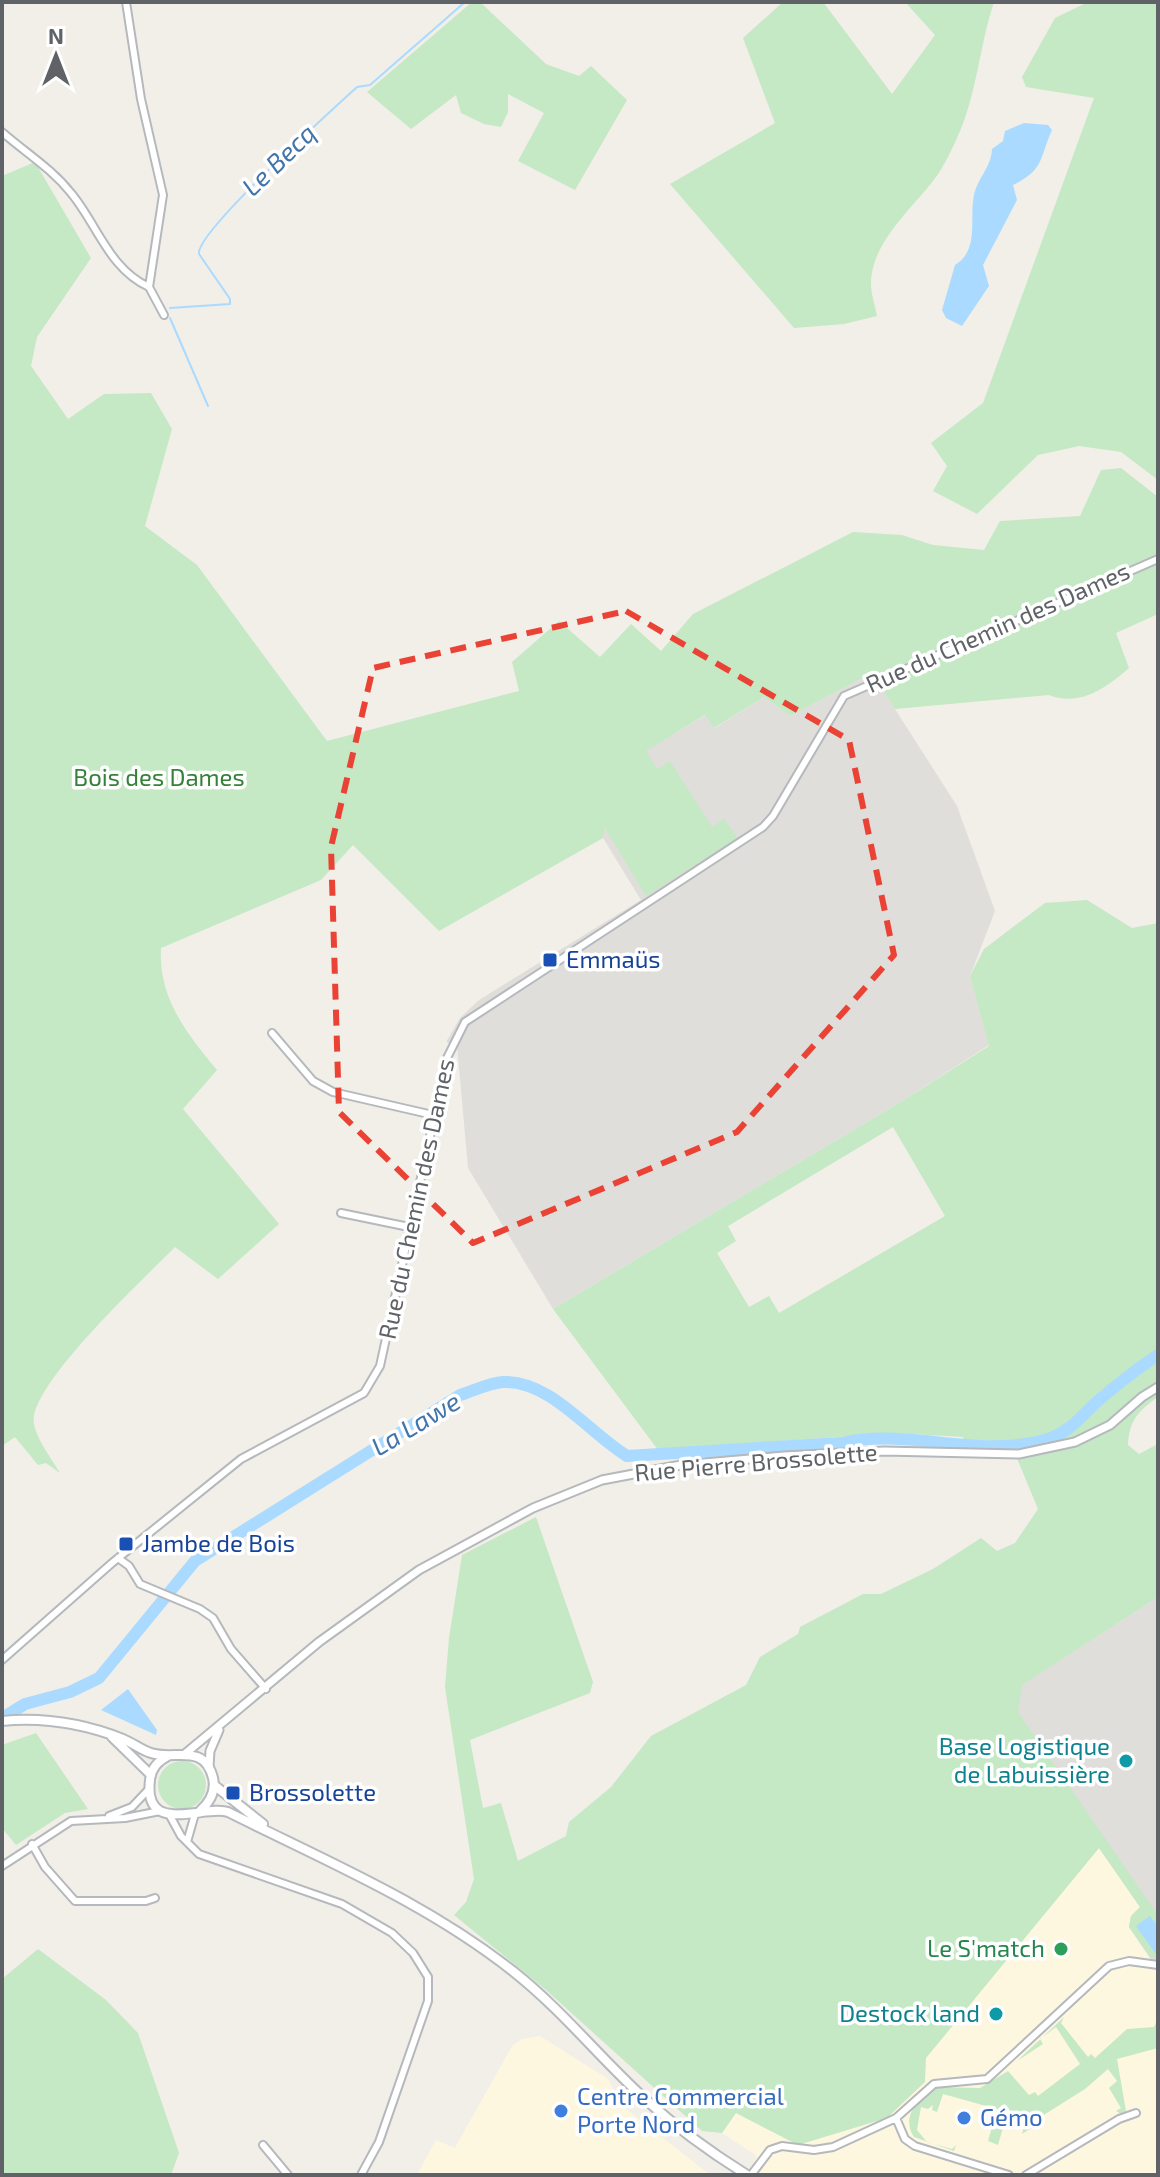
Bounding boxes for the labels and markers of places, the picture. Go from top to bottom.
place label: Emmaüs [566,944,661,973]
marker: Emmaüs [541,951,559,969]
place label: Jambe de Bois [142,1528,295,1557]
marker: Jambe de Bois [117,1535,135,1553]
place label: Base Logistique de Labuissière [939,1731,1110,1788]
marker: Base Logistique de Labuissière [1117,1752,1135,1770]
place label: Brossolette [249,1777,376,1806]
marker: Brossolette [224,1784,242,1802]
place label: Le S'match [927,1933,1045,1962]
marker: Le S'match [1052,1940,1070,1958]
place label: Destock land [839,1998,980,2027]
marker: Destock land [987,2005,1005,2023]
place label: Centre Commercial Porte Nord [577,2081,784,2138]
marker: Centre Commercial Porte Nord [552,2102,570,2120]
place label: Gémo [980,2102,1043,2131]
marker: Gémo [955,2109,973,2127]

